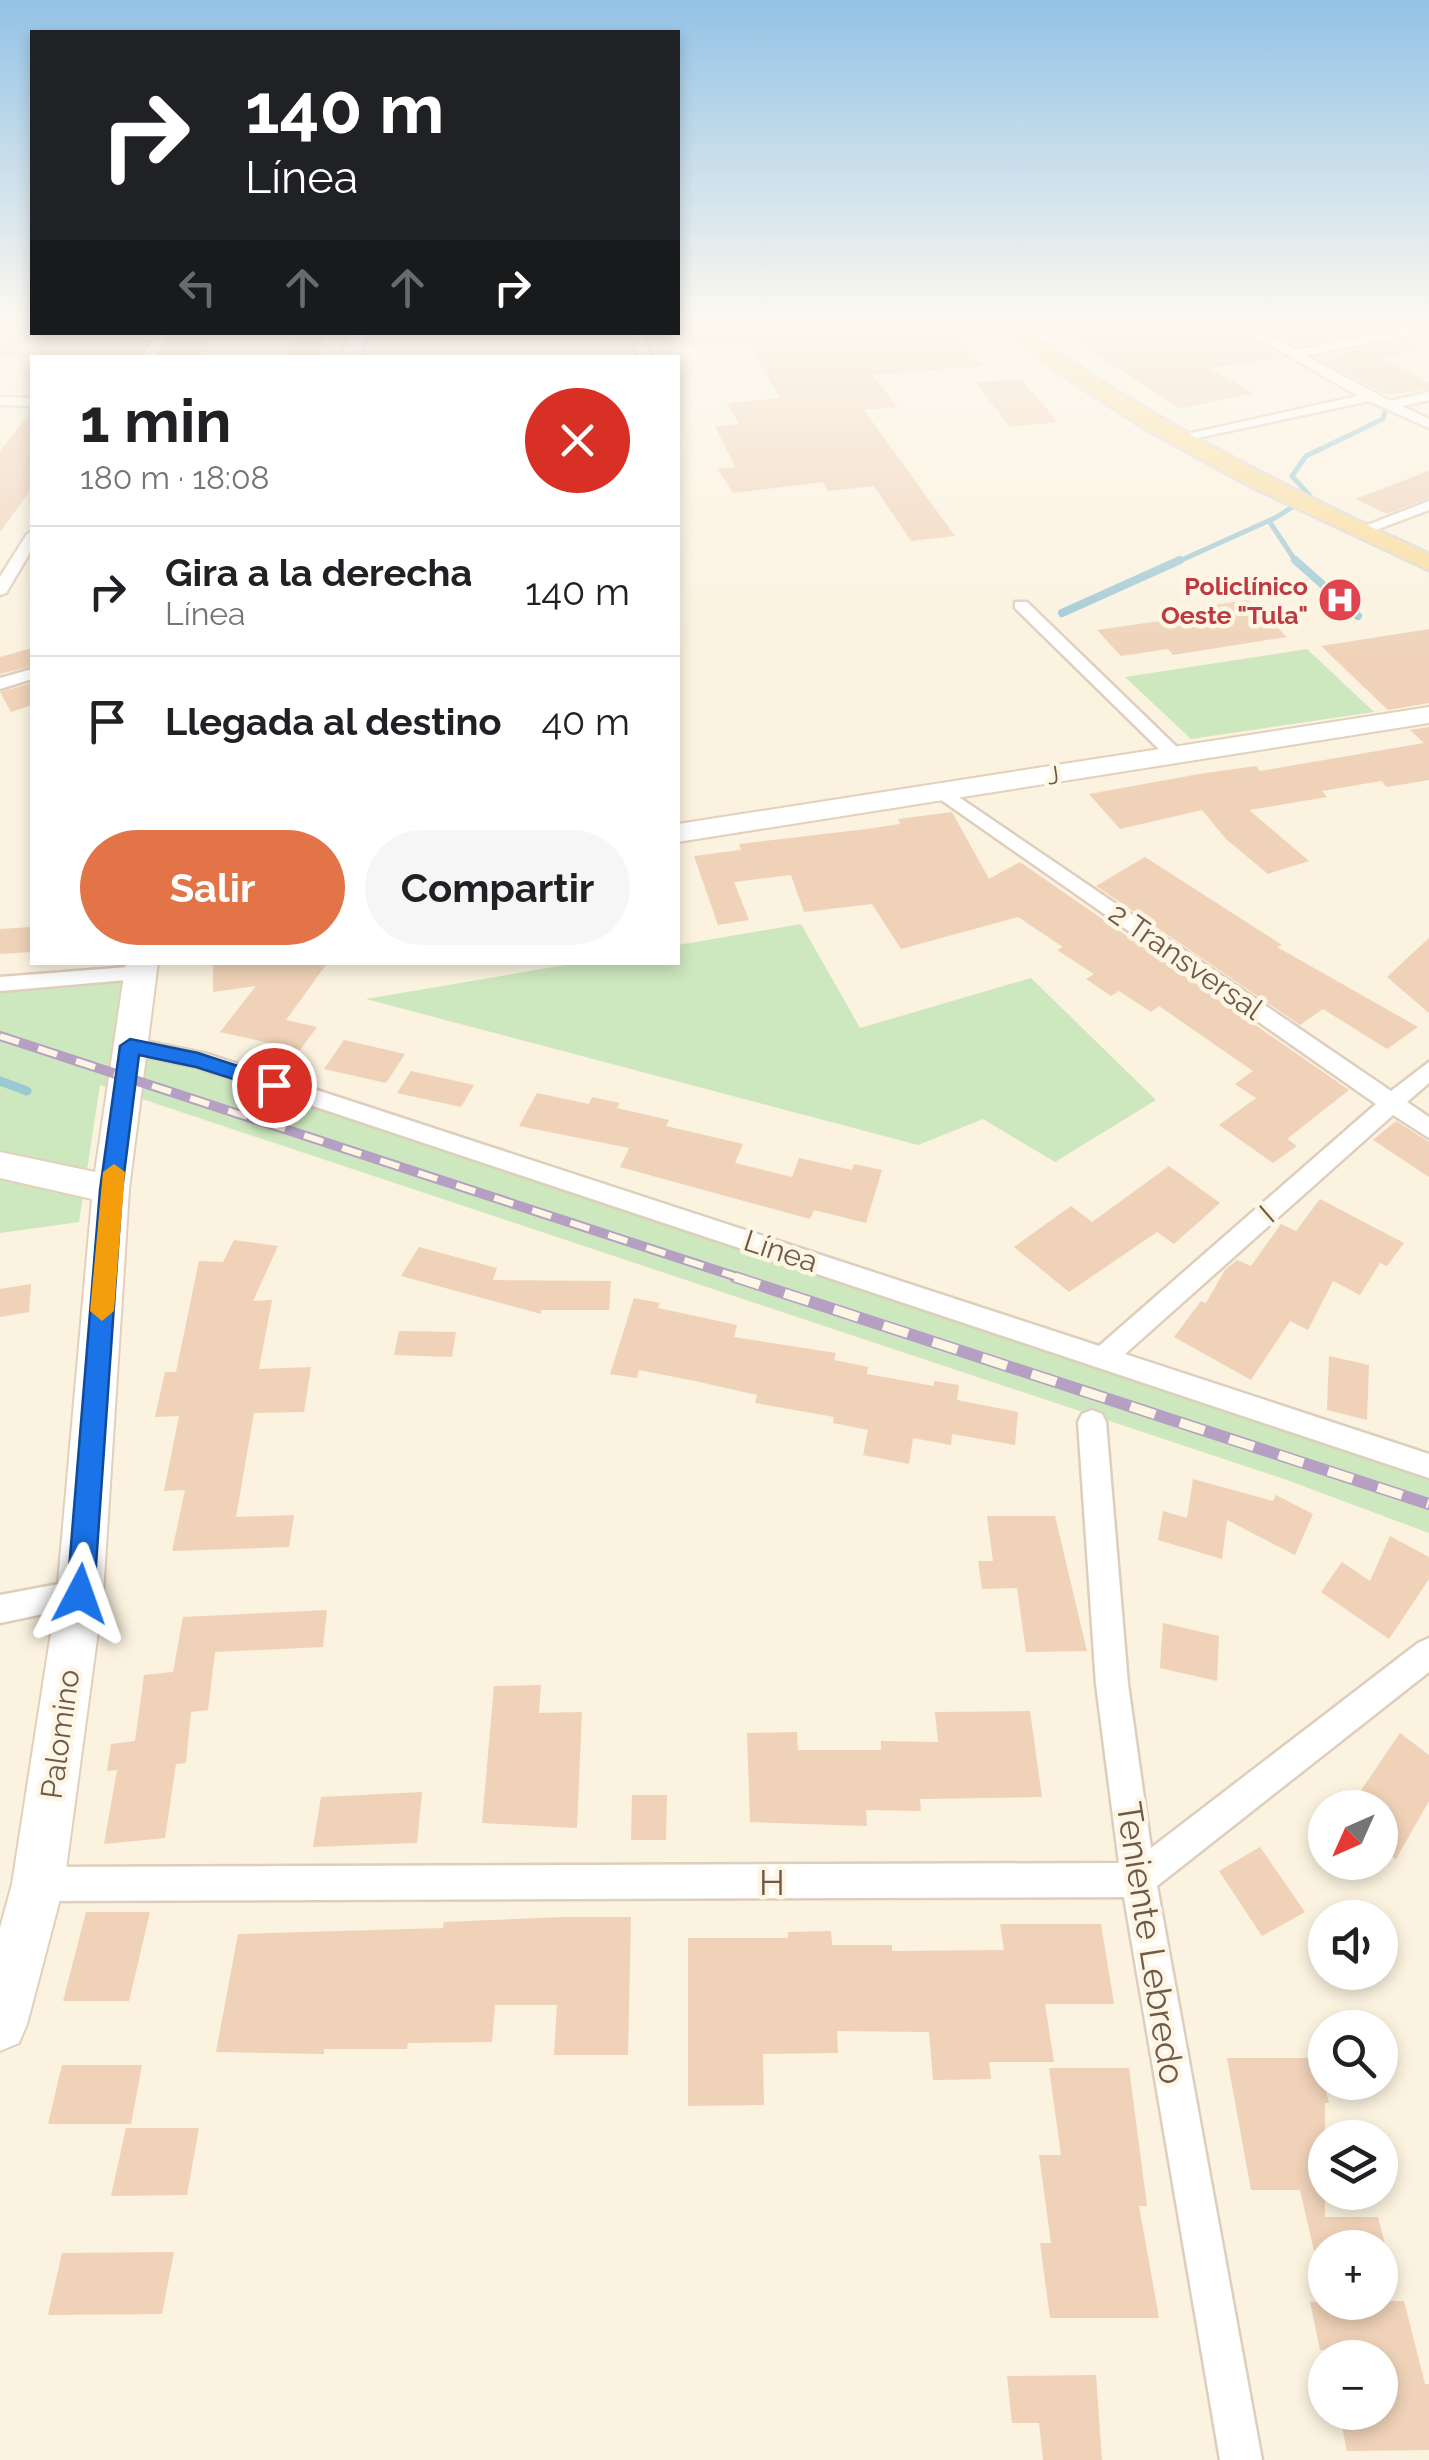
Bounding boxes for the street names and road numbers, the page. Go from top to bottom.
street label: J [1045,759,1061,791]
street label: 2 Transversal [1103,895,1270,1027]
street label: I [1253,1198,1281,1230]
street label: Línea [740,1223,822,1279]
street label: Palomino [34,1667,86,1801]
street label: Teniente Lebredo [1108,1799,1194,2087]
street label: H [759,1862,785,1903]

